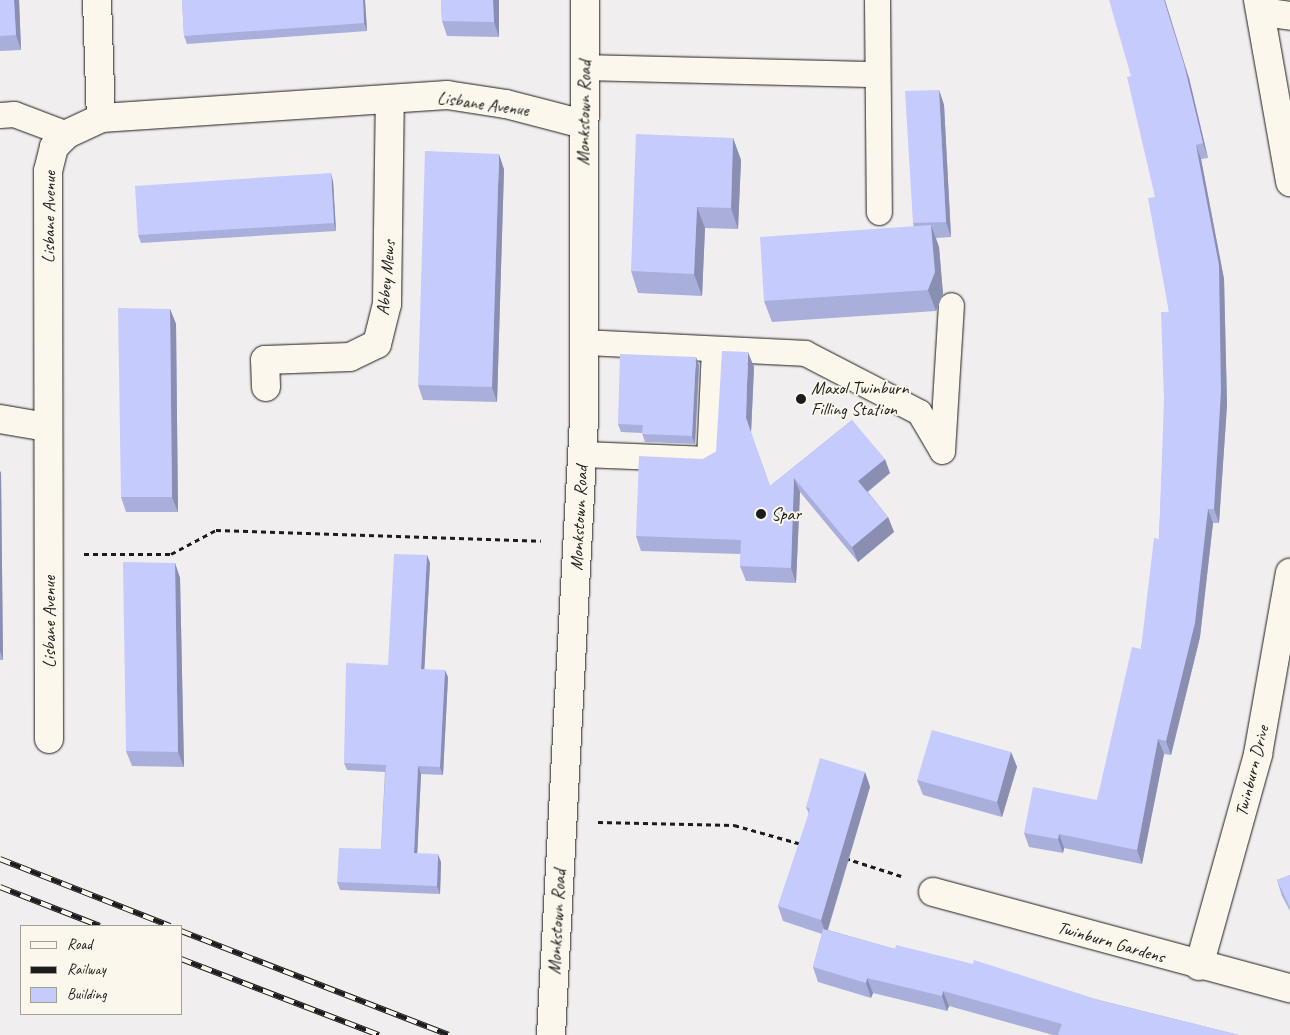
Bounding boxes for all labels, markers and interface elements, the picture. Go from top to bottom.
street label: Monkstown Road [572,61,596,165]
street label: Lisbane Avenue [436,87,530,121]
street label: Lisbane Avenue [37,171,61,263]
street label: Abbey Mews [372,240,400,316]
place label: Maxol Twinburn Filling Station [811,378,908,420]
marker: Maxol Twinburn Filling Station [795,393,807,405]
street label: Monkstown Road [565,465,593,571]
place label: Spar [771,503,801,525]
marker: Spar [755,508,767,520]
street label: Lisbane Avenue [38,576,60,668]
street label: Twinburn Drive [1230,723,1274,819]
street label: Monkstown Road [543,869,571,975]
street label: Twinburn Gardens [1055,916,1167,968]
legend [20,925,182,1015]
text: Road [67,935,92,954]
text: Railway [67,960,106,979]
text: Building [67,985,106,1004]

